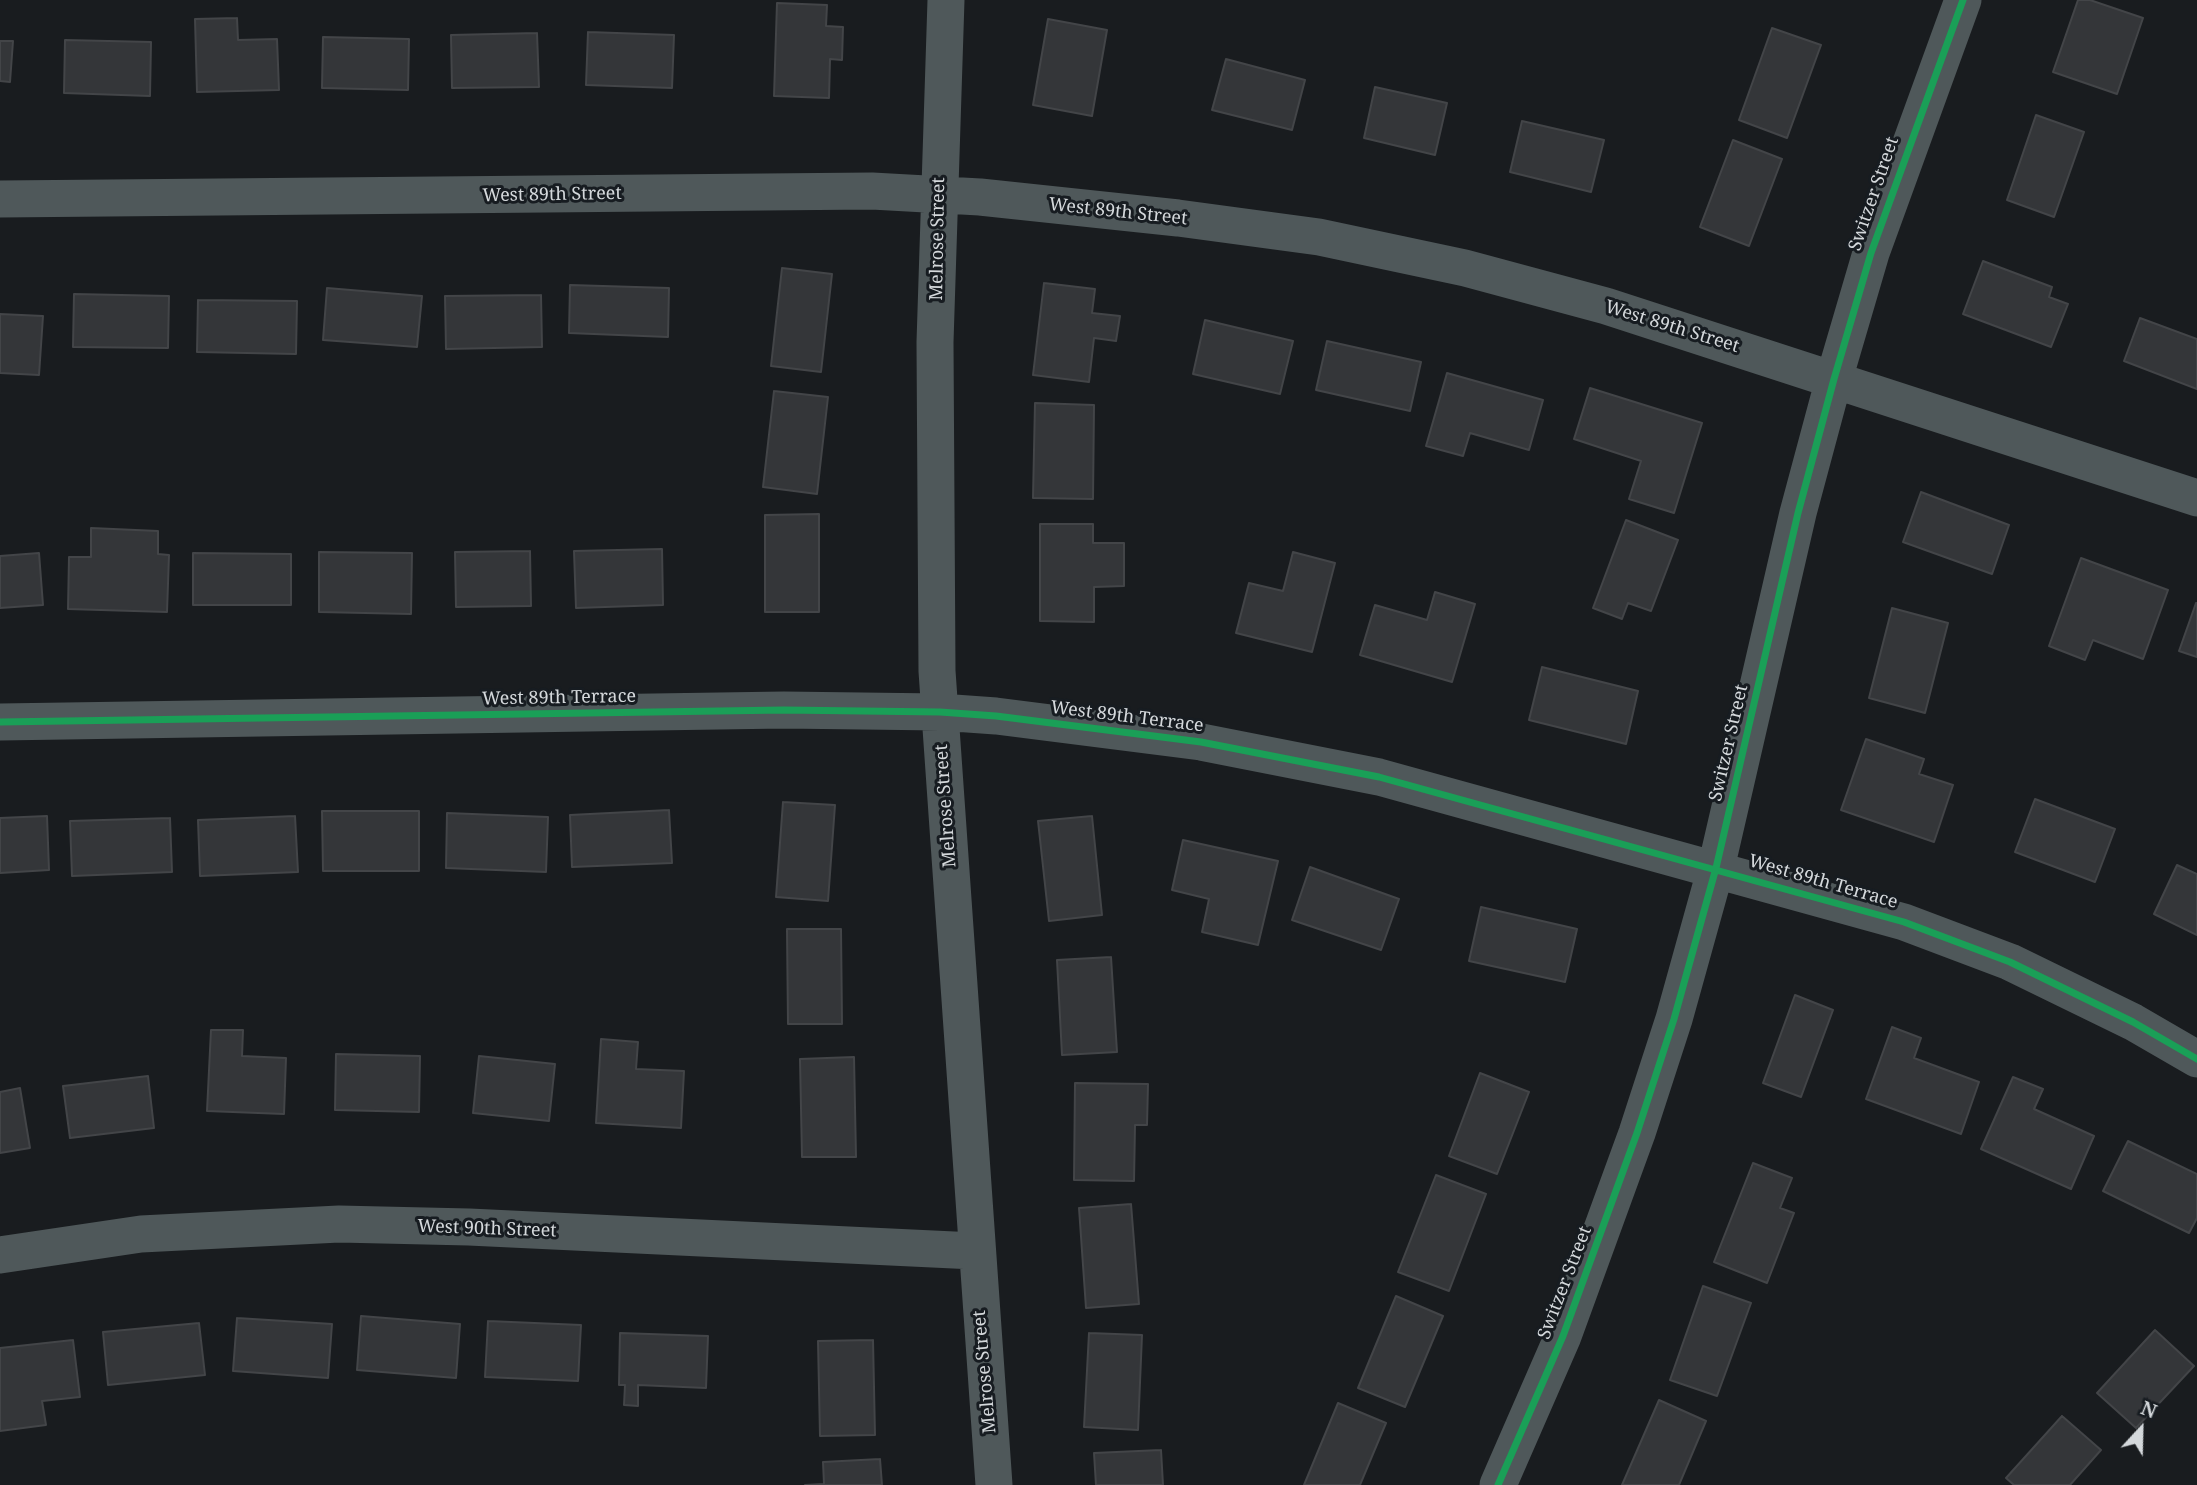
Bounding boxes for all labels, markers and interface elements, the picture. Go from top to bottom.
street label: Switzer Street [1844,134,1904,254]
street label: Melrose Street [926,177,950,301]
street label: West 89th Street [482,183,622,207]
street label: West 89th Street [1048,194,1188,230]
street label: West 89th Street [1602,296,1742,358]
street label: Switzer Street [1705,682,1753,804]
street label: West 89th Terrace [482,686,636,710]
street label: West 89th Terrace [1049,697,1205,737]
street label: Melrose Street [931,744,961,868]
street label: West 89th Terrace [1746,850,1900,914]
street label: West 90th Street [417,1216,557,1242]
street label: Switzer Street [1534,1223,1596,1343]
street label: Melrose Street [969,1309,1001,1435]
north arrow [2106,1394,2176,1464]
text: N [2137,1395,2161,1424]

